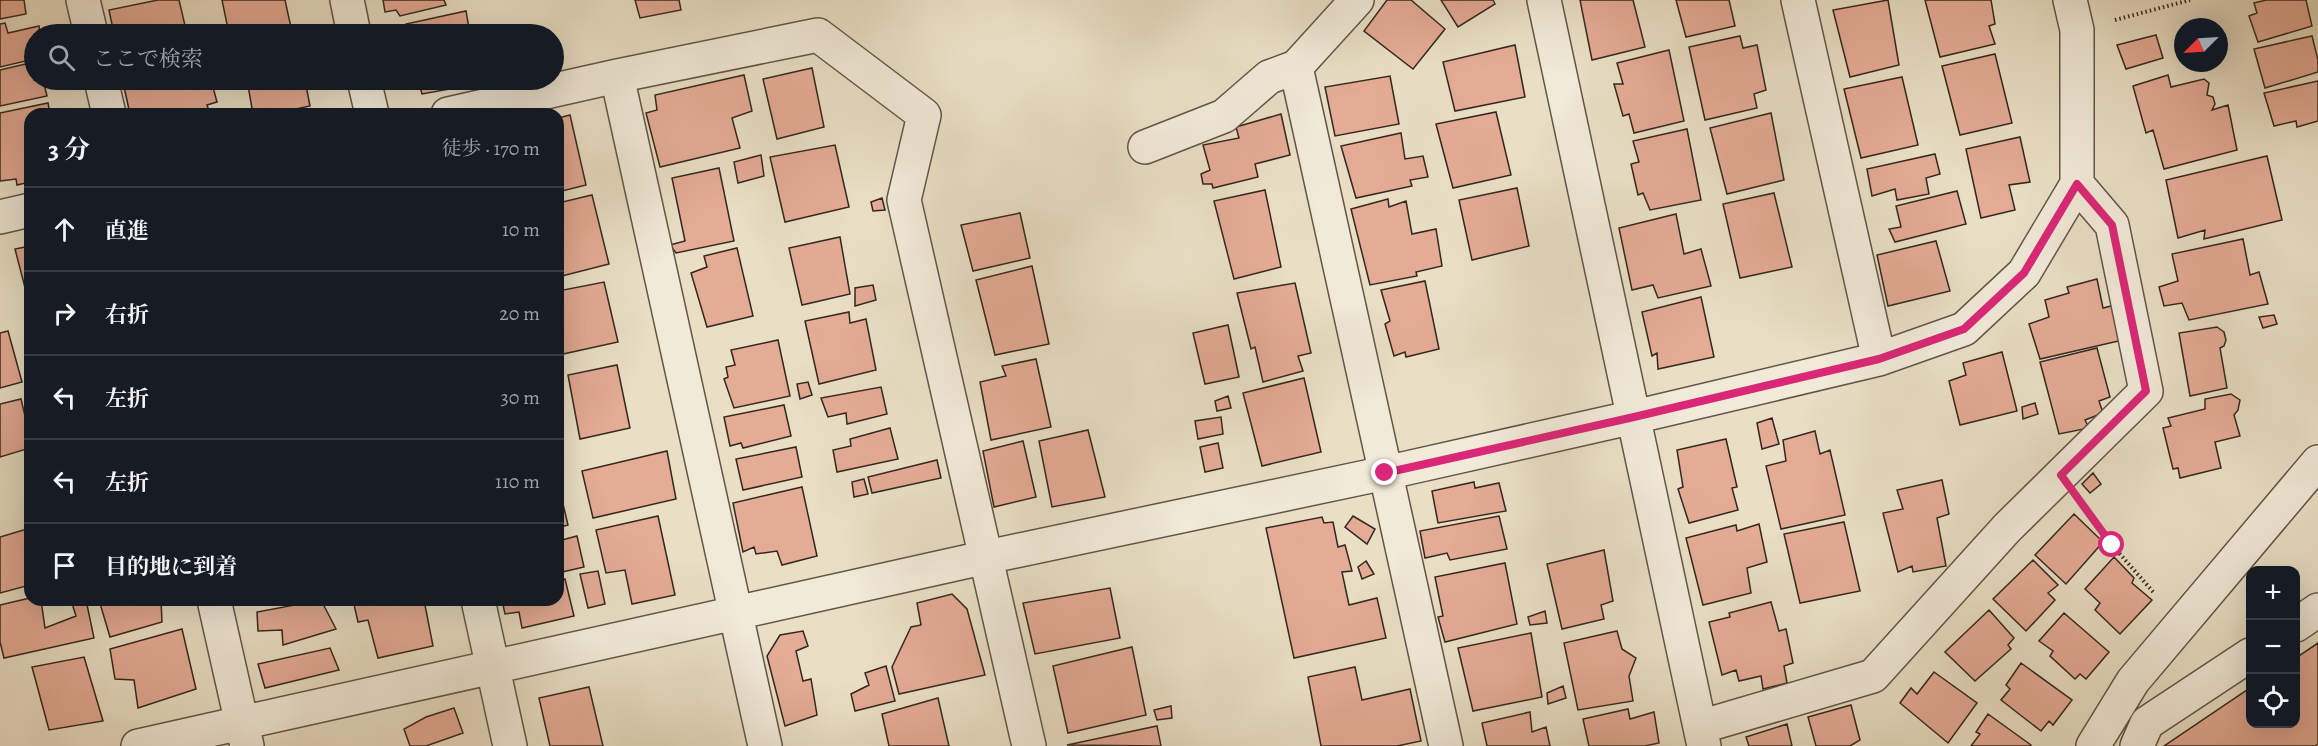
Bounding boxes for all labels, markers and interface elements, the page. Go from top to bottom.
north arrow [2174,18,2228,72]
search box [24,24,564,90]
icon: search [45,41,78,74]
text: ここで検索 [93,44,203,74]
text: 3 分 [48,132,90,167]
text: 徒歩 · 170 m [442,135,540,162]
icon: ahead [48,213,81,246]
text: 直進 [105,216,149,246]
text: 10 m [502,216,540,243]
icon: right [48,297,81,330]
text: 右折 [105,300,149,330]
text: 20 m [499,300,540,327]
icon: left [48,381,81,414]
text: 左折 [105,384,149,414]
text: 30 m [500,384,540,411]
route end [1371,459,1397,485]
icon: left [48,465,81,498]
text: 左折 [105,468,149,498]
text: 110 m [495,468,540,495]
route start [2098,531,2124,557]
icon: arrive [48,549,81,582]
text: 目的地に到着 [105,552,237,582]
map controls [2246,566,2300,728]
button: + [2246,566,2300,620]
button: − [2246,620,2300,674]
button: locate [2246,674,2300,728]

